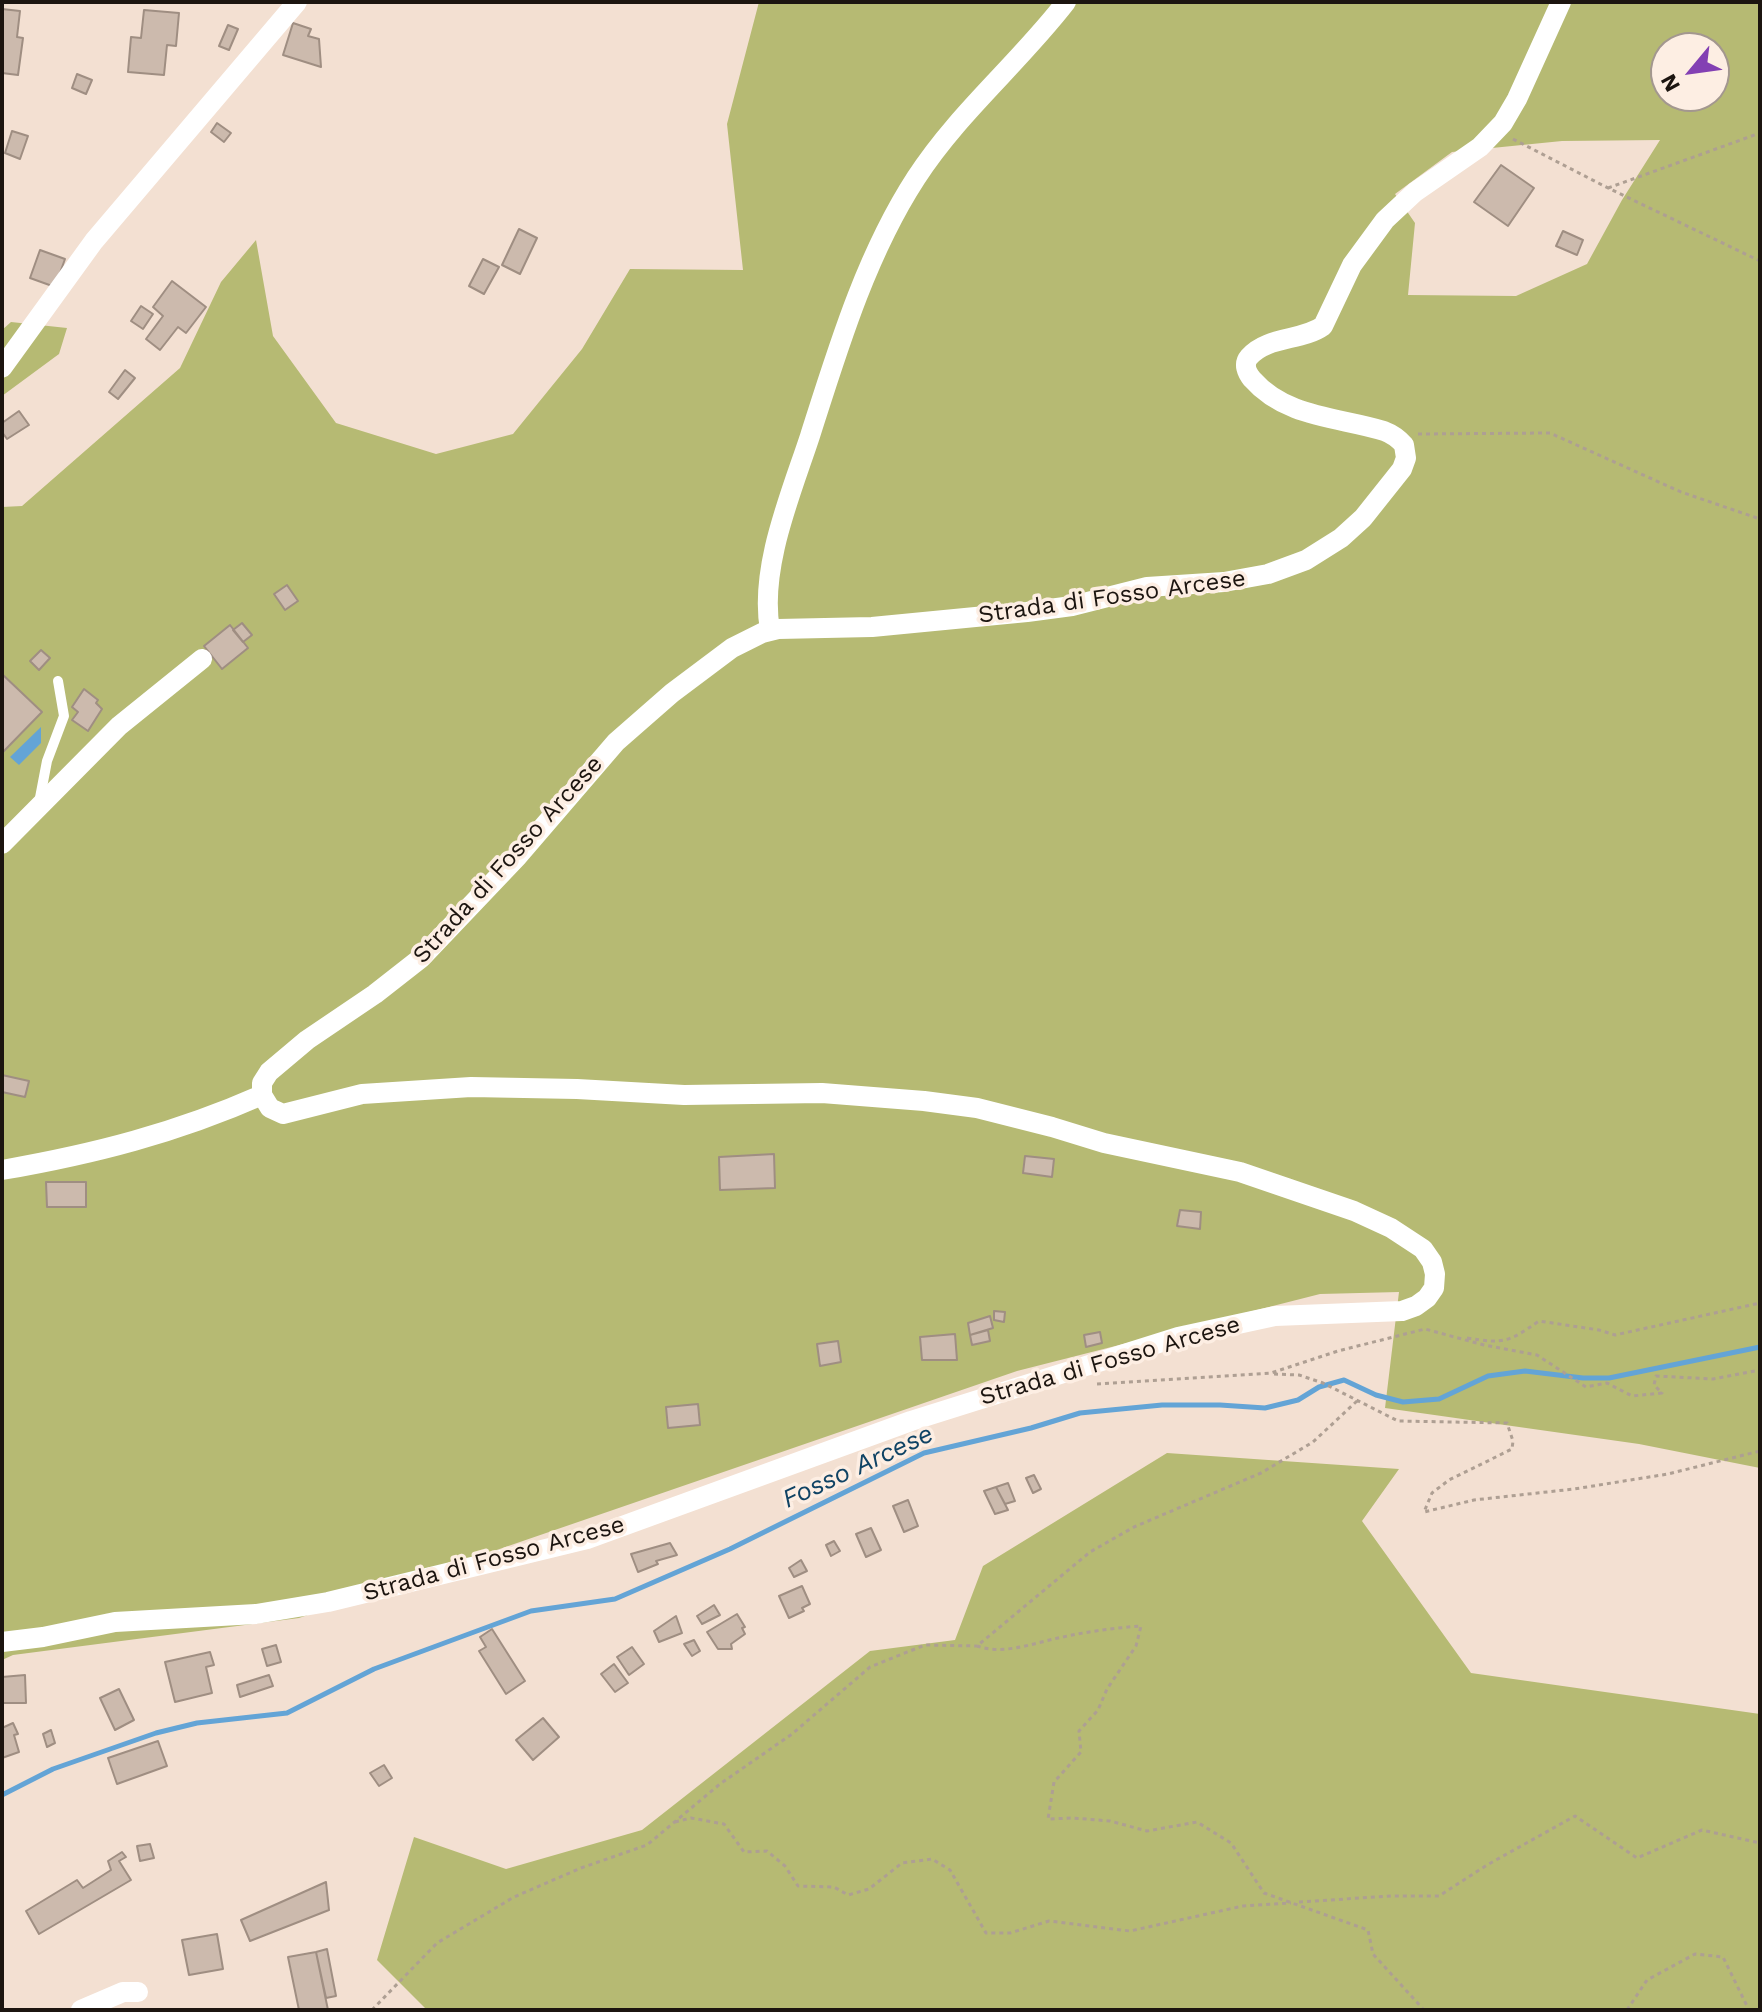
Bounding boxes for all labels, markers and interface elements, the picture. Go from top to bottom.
north arrow [1650,32,1730,112]
text: N [1655,70,1685,96]
street label: Strada di Fosso Arcese [977,564,1247,630]
street label: Strada di Fosso Arcese [407,750,609,970]
street label: Strada di Fosso Arcese [976,1310,1244,1412]
water label: Fosso Arcese [778,1418,938,1516]
street label: Strada di Fosso Arcese [360,1510,628,1608]

